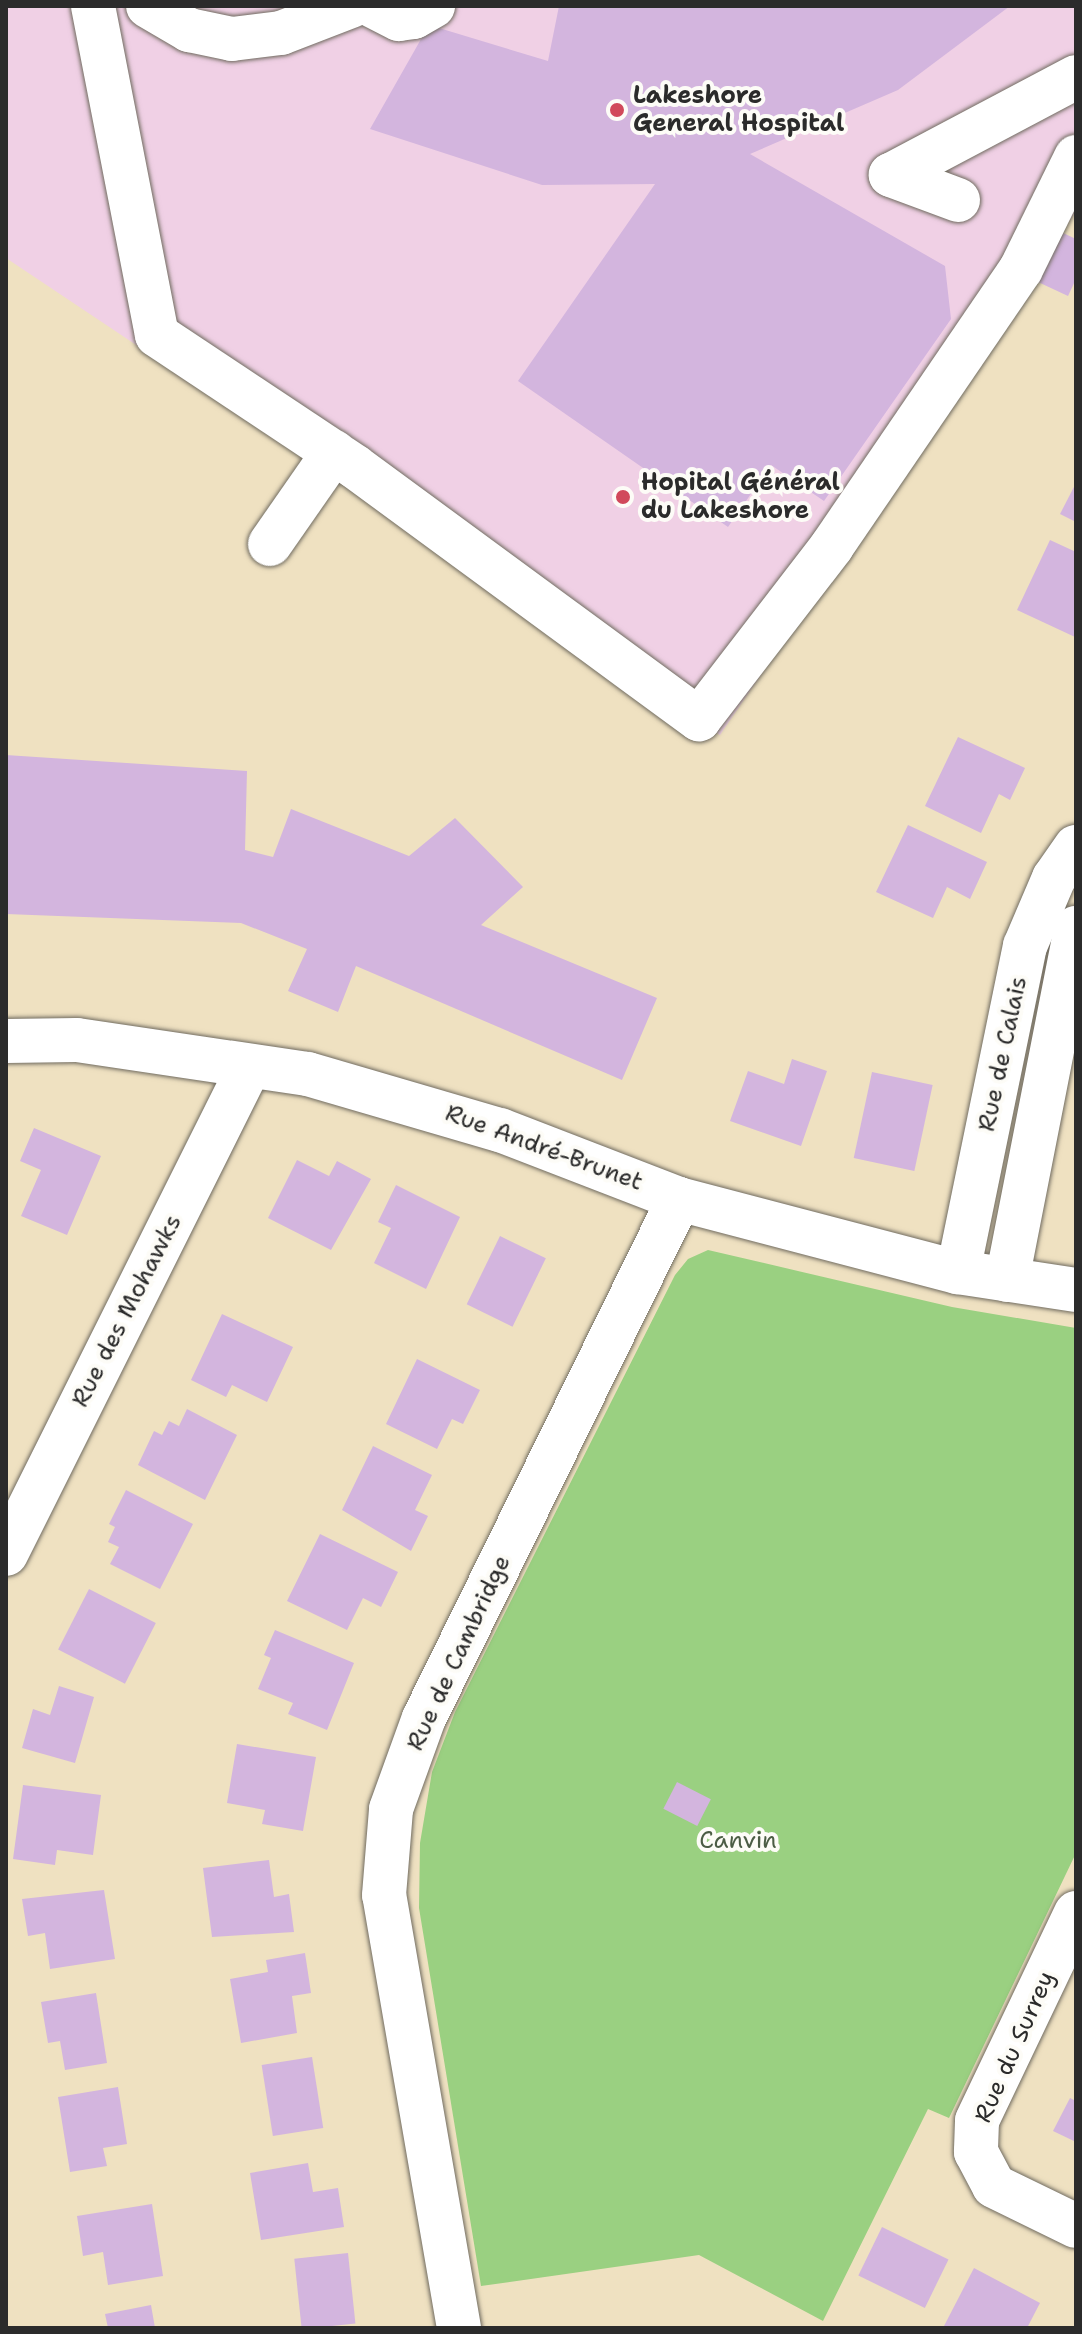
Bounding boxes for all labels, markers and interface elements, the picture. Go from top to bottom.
place label: Lakeshore General Hospital [633,82,844,138]
marker: Lakeshore General Hospital [608,101,626,119]
place label: Hopital Général du Lakeshore [641,469,840,525]
marker: Hopital Général du Lakeshore [612,486,634,508]
street label: Rue de Calais [973,974,1033,1134]
street label: Rue André-Brunet [441,1099,647,1197]
street label: Rue des Mohawks [66,1210,188,1412]
street label: Rue de Cambridge [401,1551,517,1755]
park label: Canvin [699,1827,777,1855]
street label: Rue du Surrey [969,1967,1061,2127]

